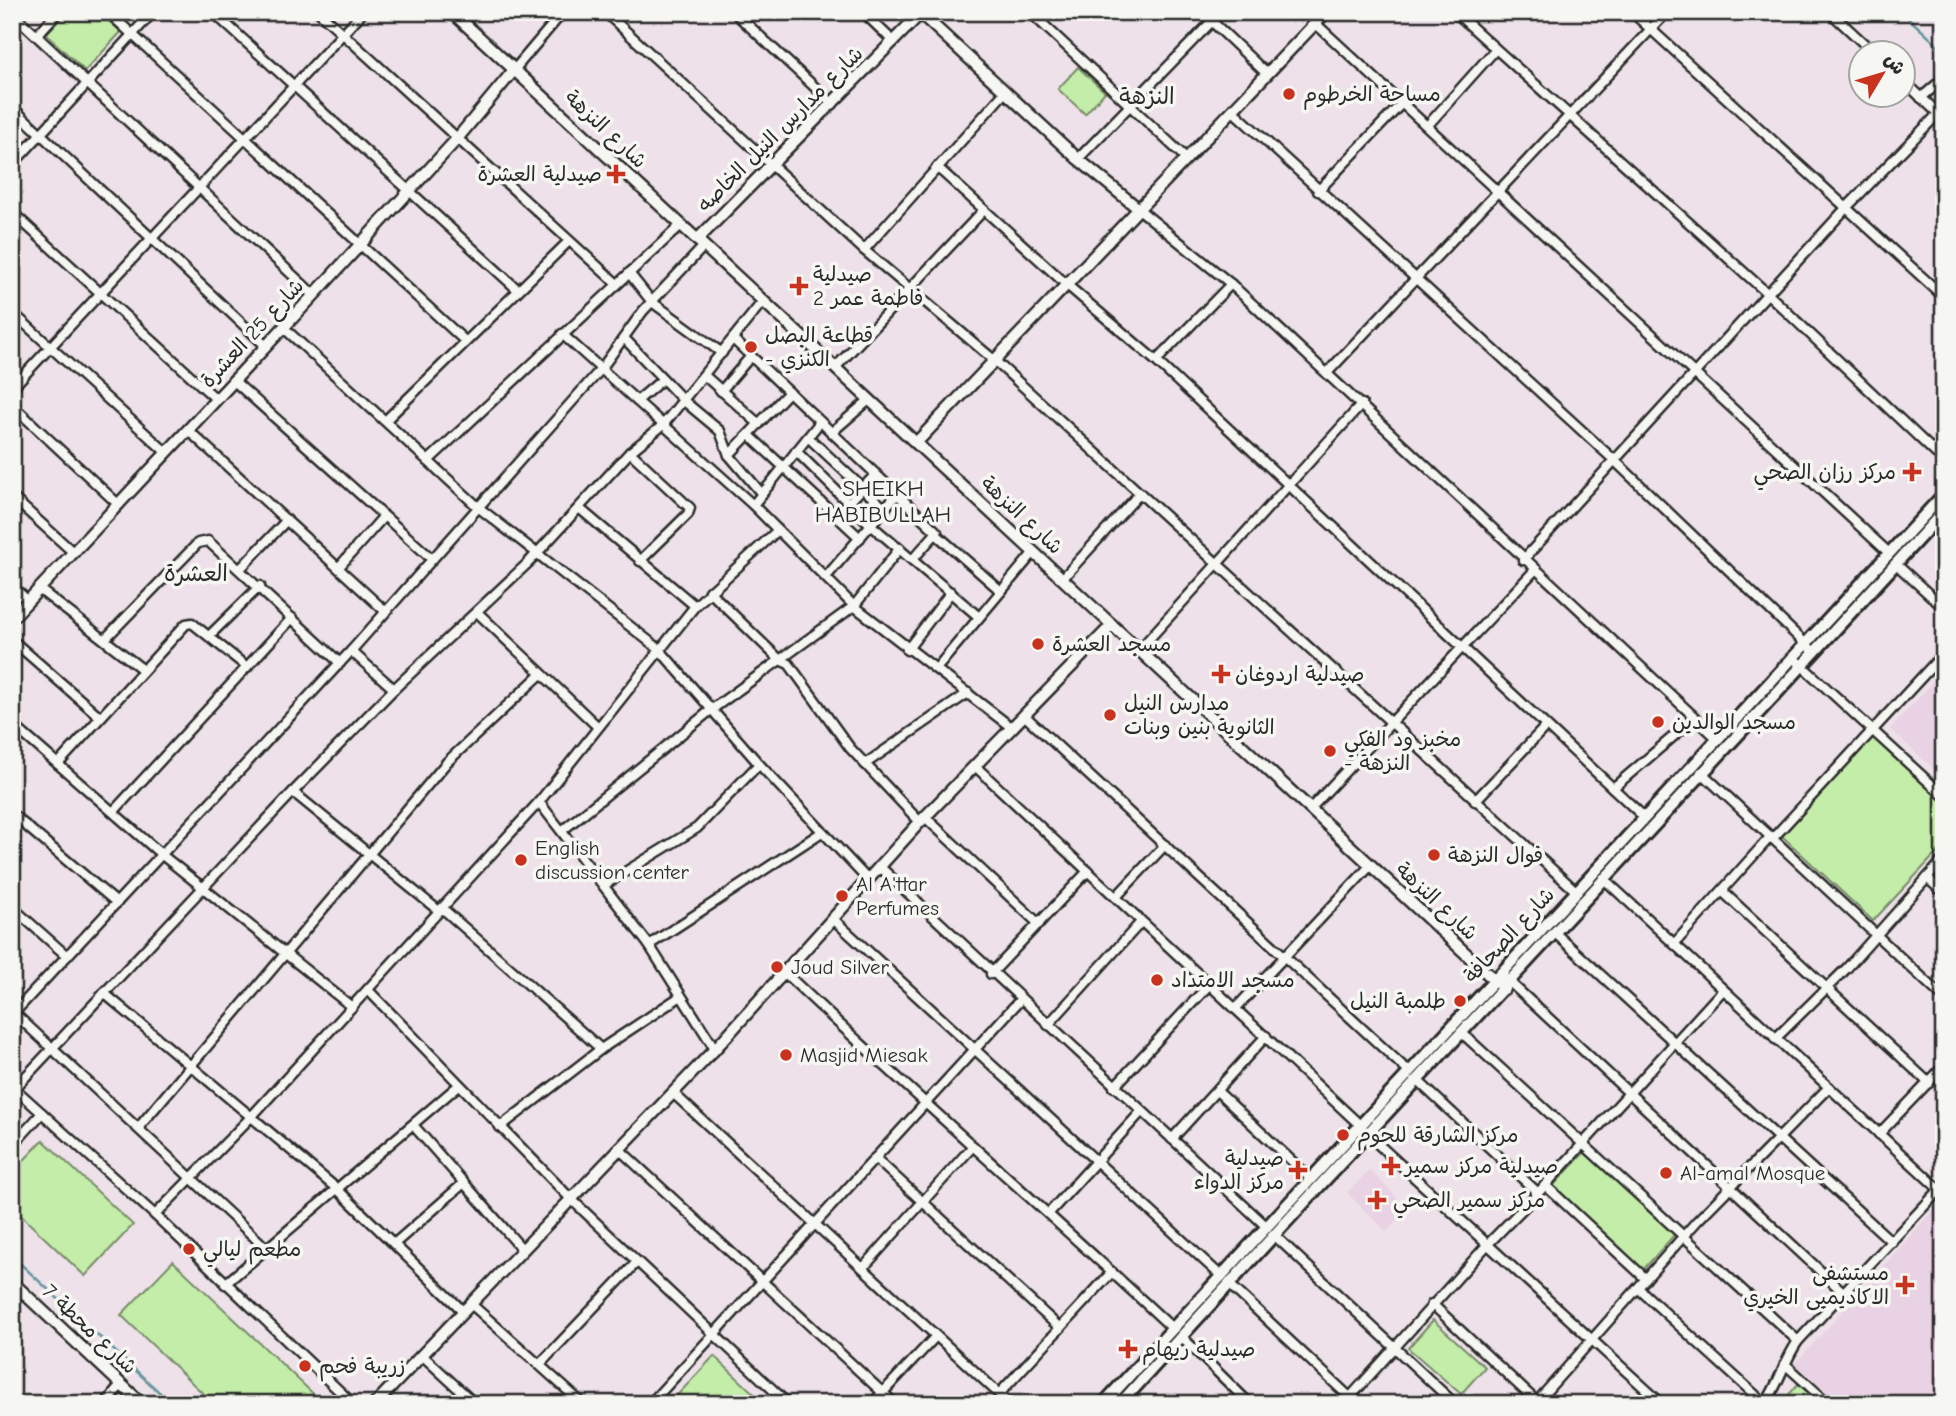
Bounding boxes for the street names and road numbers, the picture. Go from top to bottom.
street label: شارع مدارس النيل الخاصه [692,41,870,219]
street label: شارع النزهة [558,85,652,175]
street label: شارع 25 العشرة [195,274,311,395]
street label: شارع النزهة [974,471,1068,561]
street label: شارع النزهة [1389,857,1483,947]
street label: شارع الصحافة [1459,882,1561,990]
street label: شارع محطة 7 [36,1279,142,1381]

